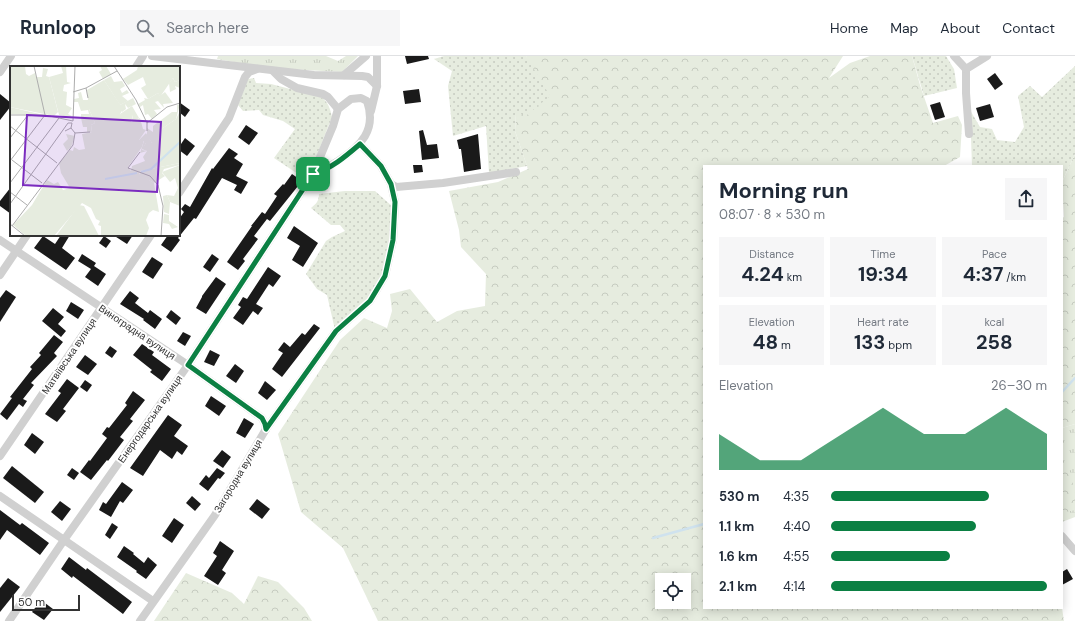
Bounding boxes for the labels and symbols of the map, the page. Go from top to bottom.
inset map [10,66,180,236]
pin [296,157,330,191]
street label: Виноградна вулиця [96,301,178,363]
street label: Матвіївська вулиця [39,315,99,397]
street label: Енергодарська вулиця [115,372,185,466]
street label: Загородна вулиця [211,437,265,515]
scale bar [12,593,80,612]

